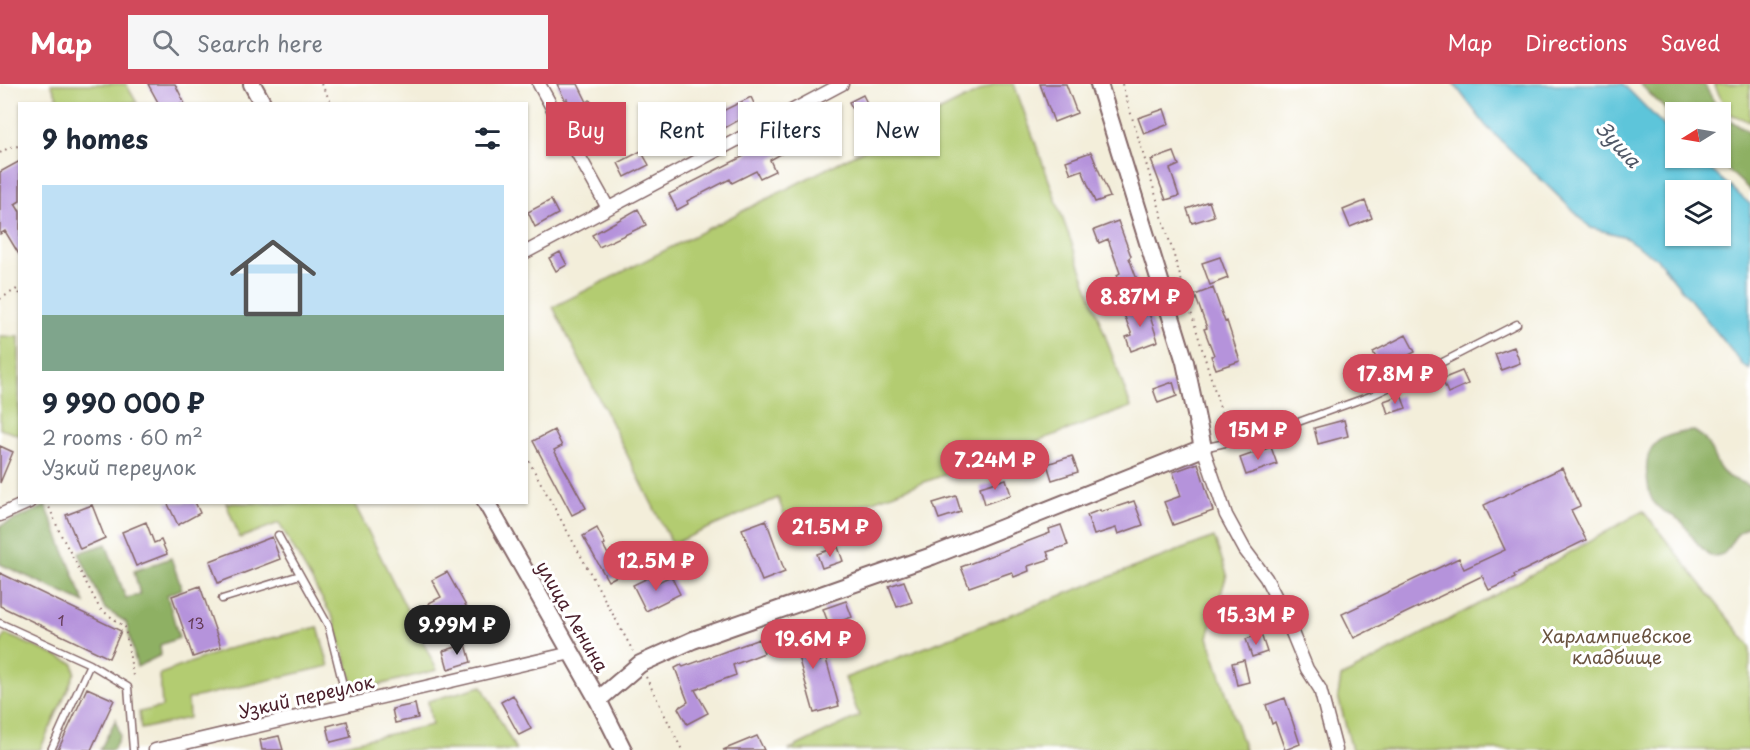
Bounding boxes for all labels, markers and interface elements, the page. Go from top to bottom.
search box [128,15,548,69]
text: Map [30,21,92,64]
icon: search [149,26,182,59]
text: Search here [197,26,323,59]
text: Map [1447,26,1492,58]
text: Directions [1525,26,1627,58]
text: Saved [1660,26,1720,58]
chip: Buy [546,102,626,156]
chip: Rent [638,102,726,156]
chip: Filters [738,102,842,156]
chip: New [854,102,940,156]
north arrow [1665,102,1731,168]
map controls [1665,102,1731,246]
water label: Зуша [1590,114,1649,174]
text: 9 homes [42,119,148,158]
icon: filters [471,122,504,155]
button: layers [1665,180,1731,246]
icon: home [219,224,327,332]
pin: 8.87M ₽ [1085,277,1195,328]
text: 8.87M ₽ [1100,281,1180,311]
pin: 17.8M ₽ [1340,354,1450,405]
text: 17.8M ₽ [1357,358,1433,388]
text: 9 990 000 ₽ [42,383,205,422]
pin: 15M ₽ [1216,410,1300,461]
text: 15M ₽ [1229,414,1287,444]
text: 2 rooms · 60 m² [42,422,203,452]
pin: 7.24M ₽ [940,440,1050,491]
text: 7.24M ₽ [954,444,1036,474]
text: Узкий переулок [42,452,196,482]
pin: 21.5M ₽ [775,507,885,558]
text: 21.5M ₽ [791,511,869,541]
pin: 12.5M ₽ [601,541,711,592]
text: 12.5M ₽ [617,545,695,575]
street label: улица Ленина [530,555,616,677]
pin: 15.3M ₽ [1201,595,1311,646]
text: 15.3M ₽ [1217,599,1295,629]
pin: 9.99M ₽ [402,605,512,656]
house number: 1 [58,608,64,631]
text: 9.99M ₽ [418,609,496,639]
house number: 13 [188,611,204,634]
pin: 19.6M ₽ [758,619,868,670]
park label: Харлампиевское кладбище [1542,622,1692,670]
text: 19.6M ₽ [775,623,851,653]
street label: Узкий переулок [235,667,377,725]

